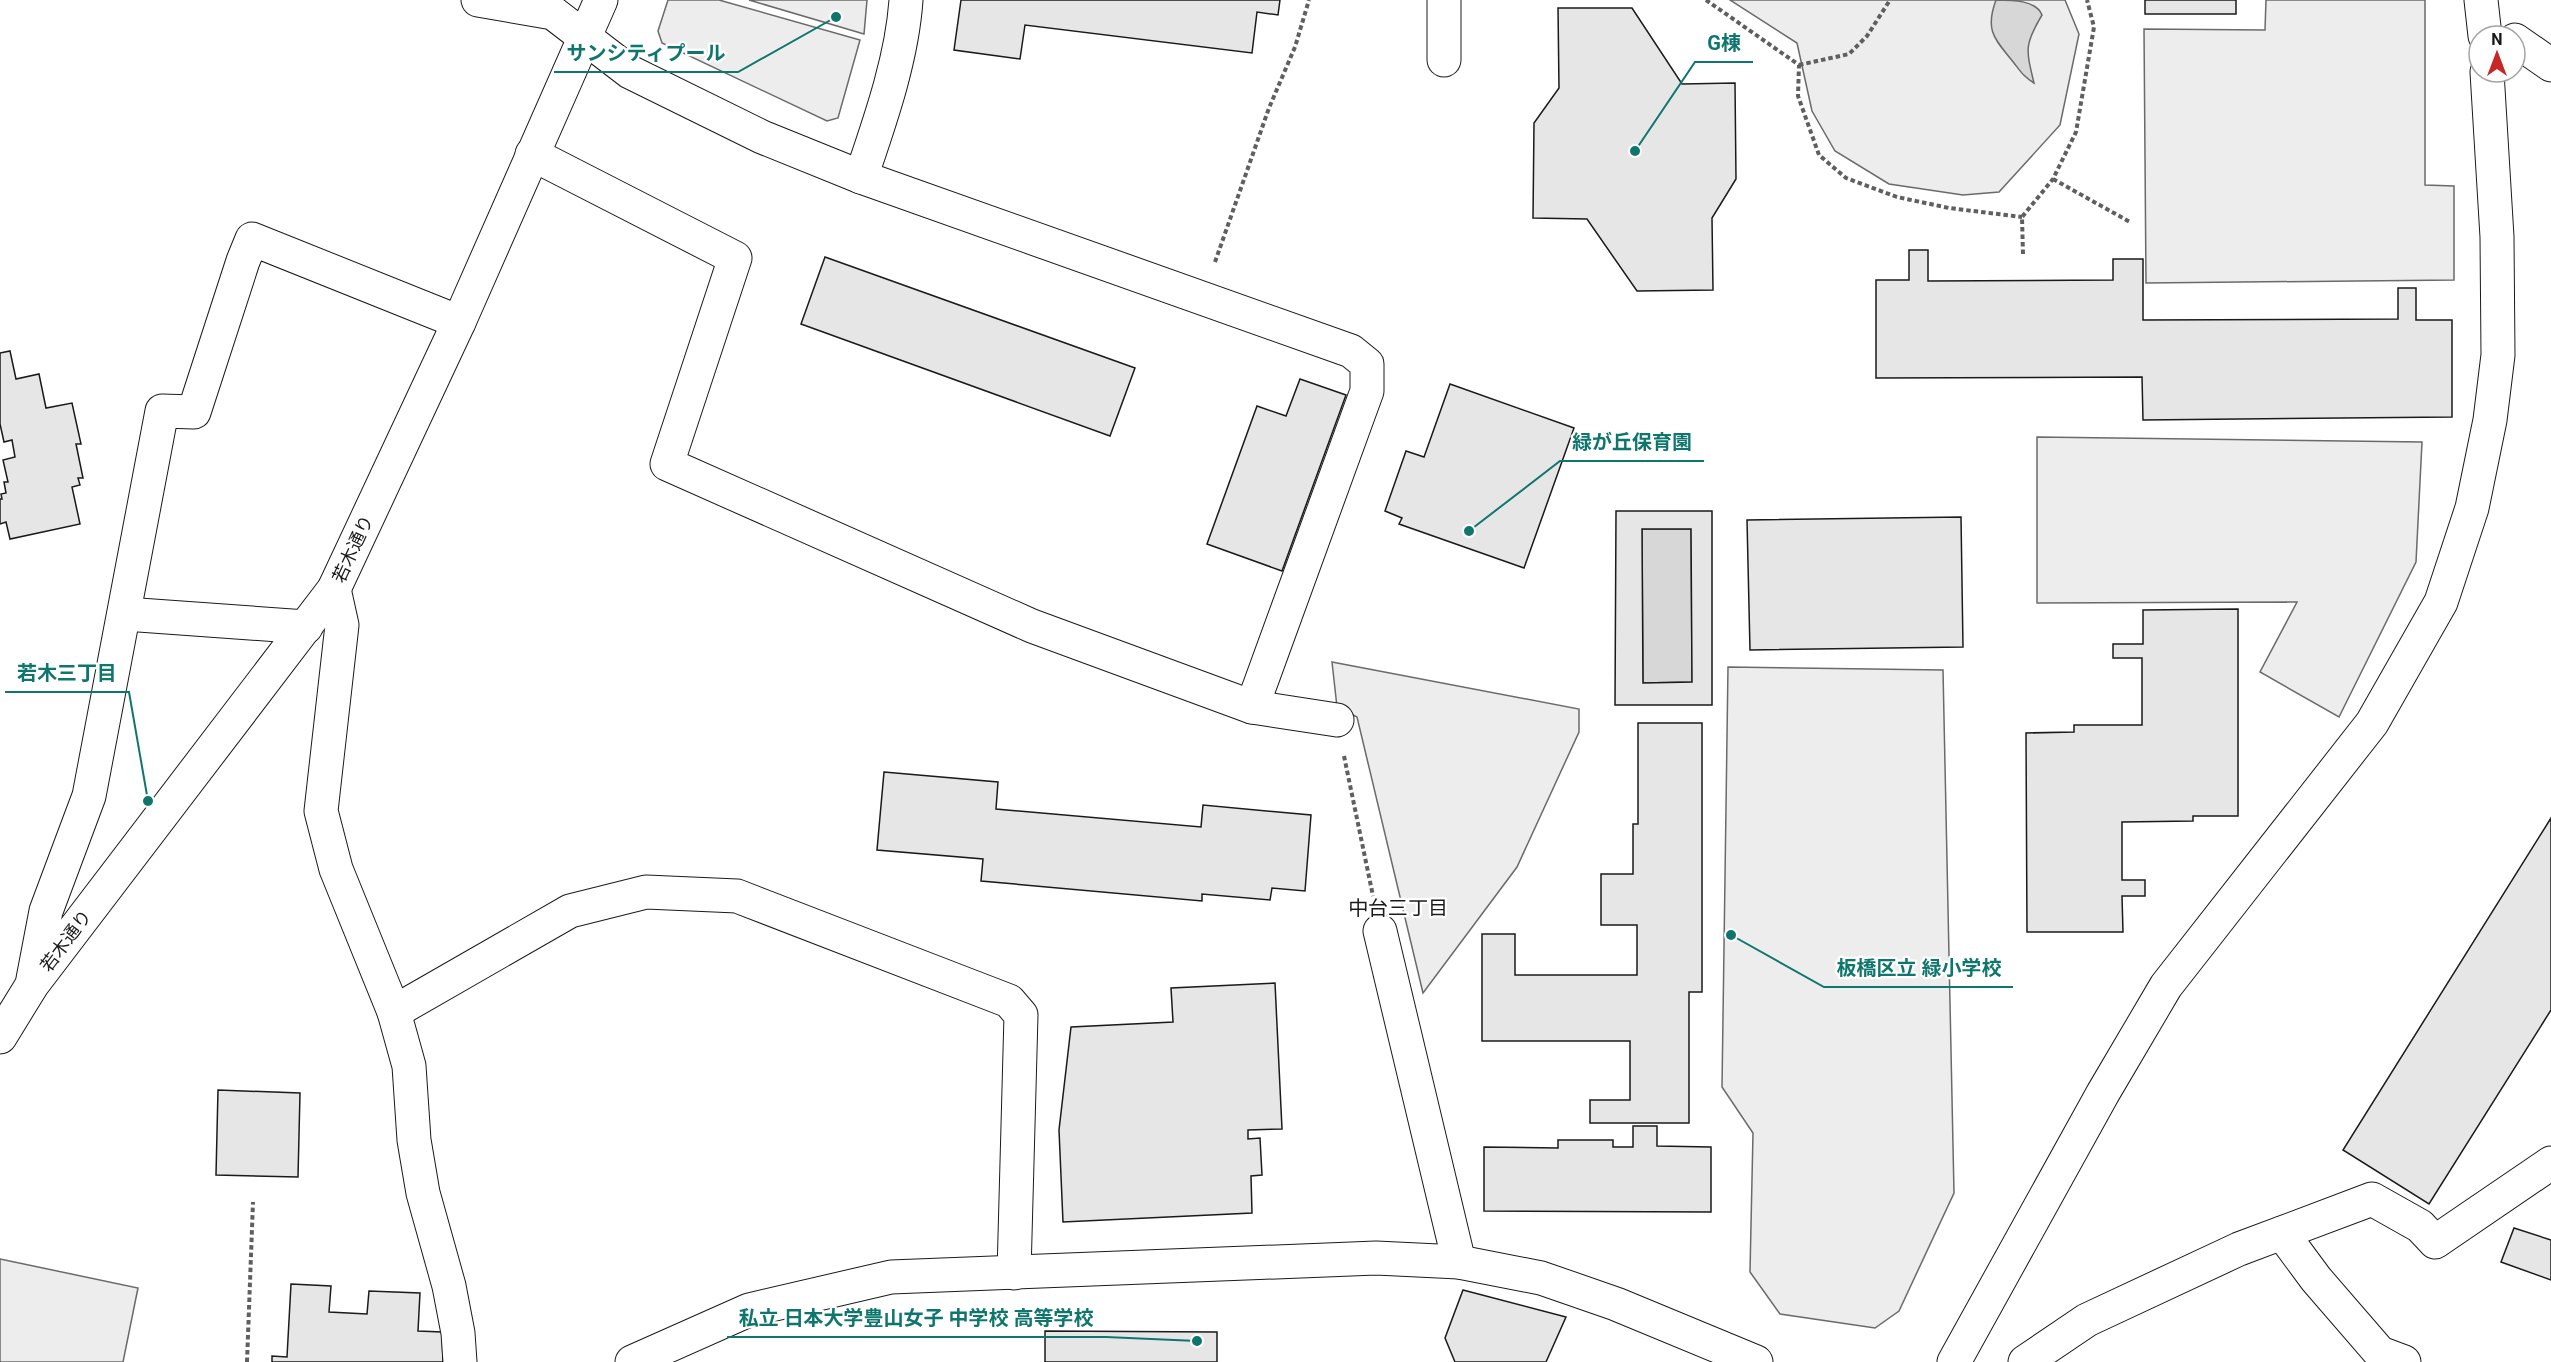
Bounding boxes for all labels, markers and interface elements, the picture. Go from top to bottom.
callout: G棟 [1695,24,1753,62]
north arrow [2467,24,2527,84]
text: N [2491,30,2503,49]
text: G棟 [1707,31,1741,55]
callout: サンシティプール [554,34,738,72]
text: サンシティプール [567,41,725,65]
callout: 緑が丘保育園 [1560,423,1704,461]
text: 緑が丘保育園 [1572,430,1692,454]
street label: 若木通り [328,512,377,586]
callout: 若木三丁目 [5,654,129,692]
text: 若木三丁目 [17,661,117,685]
district label: 中台三丁目 [1348,896,1448,920]
street label: 若木通り [36,906,96,976]
callout: 板橋区立 緑小学校 [1824,949,2013,987]
text: 板橋区立 緑小学校 [1837,956,2001,980]
callout: 私立 日本大学豊山女子 中学校 高等学校 [727,1299,1106,1337]
text: 私立 日本大学豊山女子 中学校 高等学校 [739,1306,1093,1330]

